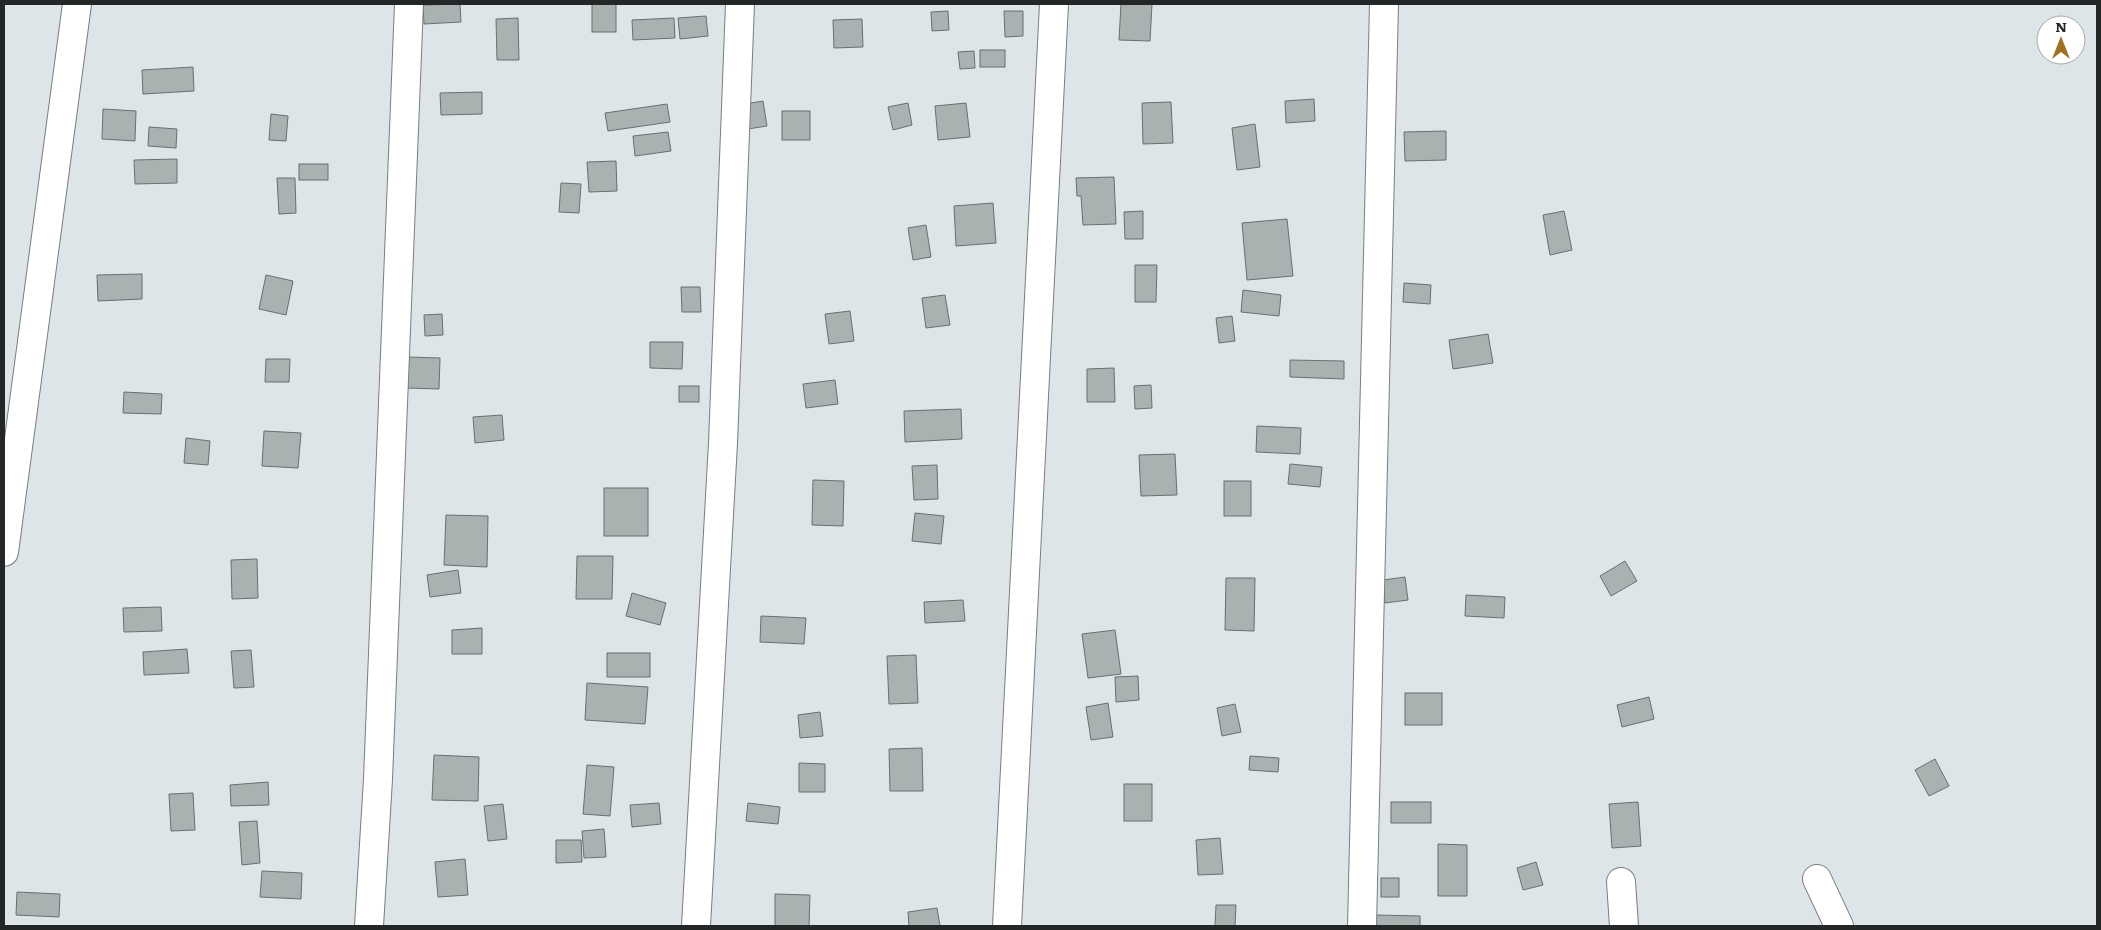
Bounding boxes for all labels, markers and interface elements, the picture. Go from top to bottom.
north arrow [2036,15,2086,65]
text: N [2055,16,2067,36]

